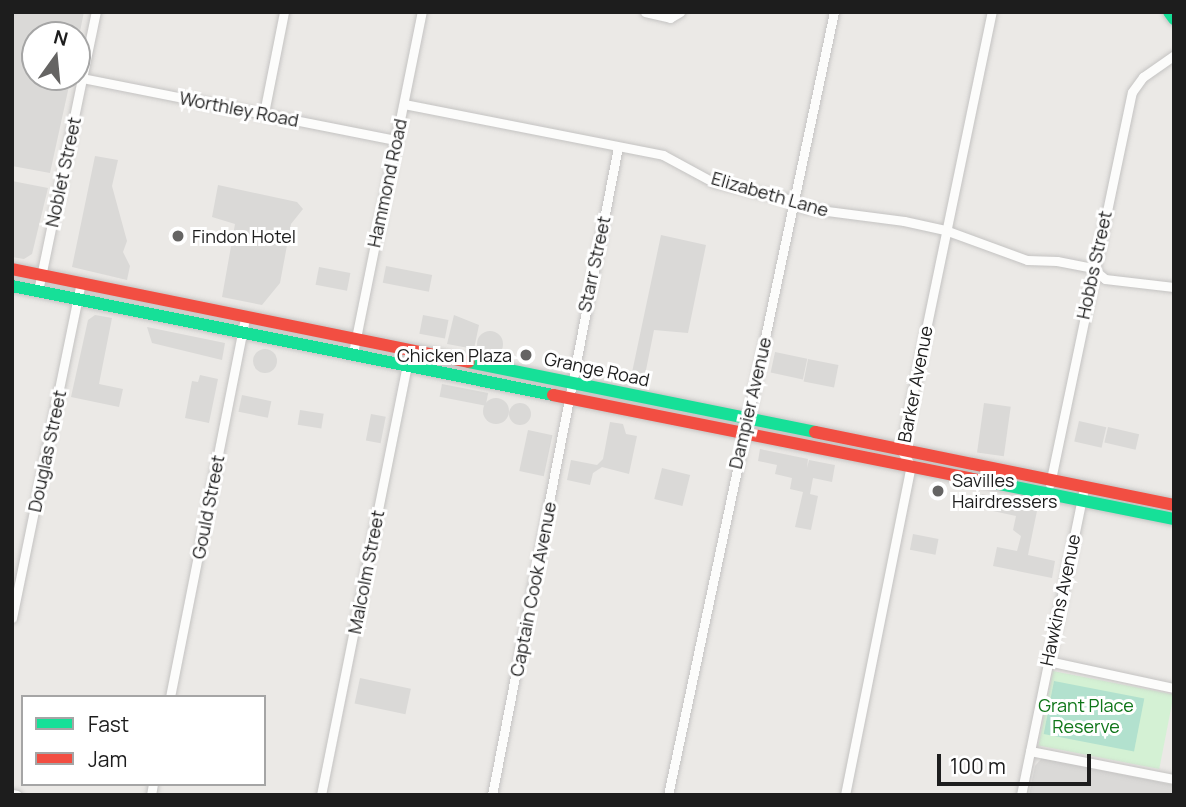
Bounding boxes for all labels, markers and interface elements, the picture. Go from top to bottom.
north arrow [21,21,91,91]
text: N [51,23,71,52]
street label: Worthley Road [178,87,300,131]
street label: Noblet Street [41,115,85,229]
street label: Hammond Road [363,117,411,249]
street label: Elizabeth Lane [709,167,831,221]
street label: Hobbs Street [1072,209,1116,321]
street label: Starr Street [573,214,615,314]
place label: Findon Hotel [192,225,296,247]
marker: Findon Hotel [170,228,186,244]
street label: Barker Avenue [893,324,937,444]
street label: Dampier Avenue [724,335,776,471]
place label: Chicken Plaza [397,344,512,366]
marker: Chicken Plaza [518,347,534,363]
street label: Grange Road [542,347,652,391]
street label: Douglas Street [24,388,70,514]
street label: Gould Street [187,453,229,561]
place label: Savilles Hairdressers [952,470,1057,512]
marker: Savilles Hairdressers [930,483,946,499]
street label: Captain Cook Avenue [505,500,561,678]
street label: Malcolm Street [343,508,389,636]
street label: Hawkins Avenue [1035,532,1085,668]
legend [21,695,266,786]
park label: Grant Place Reserve [1038,695,1134,738]
text: Fast [88,710,129,738]
scale bar [941,740,1095,784]
text: Jam [88,745,127,773]
text: 100 m [950,752,1006,780]

